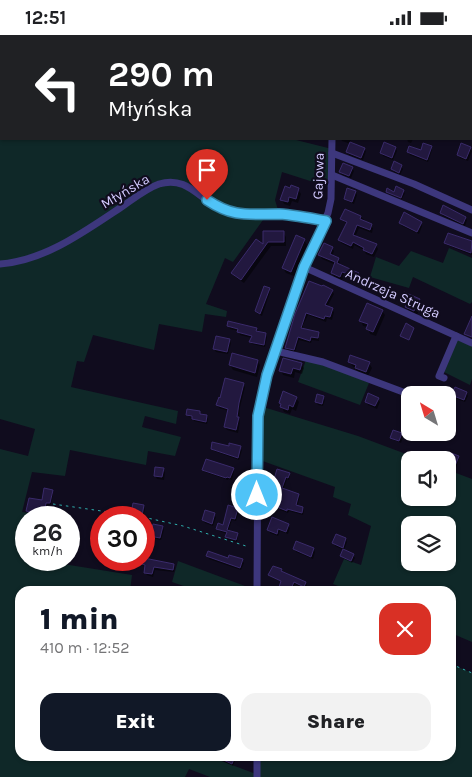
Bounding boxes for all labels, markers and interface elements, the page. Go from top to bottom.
text: 12:51 [25,7,66,29]
text: 290 m [108,54,215,95]
icon: left [25,55,90,120]
text: Młyńska [108,96,192,122]
pin [186,149,228,200]
street label: Gajowa [309,152,328,200]
icon: arrive [193,156,221,184]
street label: Młyńska [98,170,153,213]
street label: Andrzeja Struga [343,265,443,322]
north arrow [401,386,456,441]
map controls [401,386,456,571]
button: sound [401,451,456,506]
position arrow [230,468,282,520]
speed limit sign: 30 [90,506,155,571]
button: layers [401,516,456,571]
text: 26 [32,518,63,547]
text: km/h [32,544,63,558]
text: 1 min [40,601,119,637]
button: close [379,603,431,655]
text: 410 m · 12:52 [40,638,130,657]
button: Exit [40,693,231,751]
button: Share [241,693,431,751]

